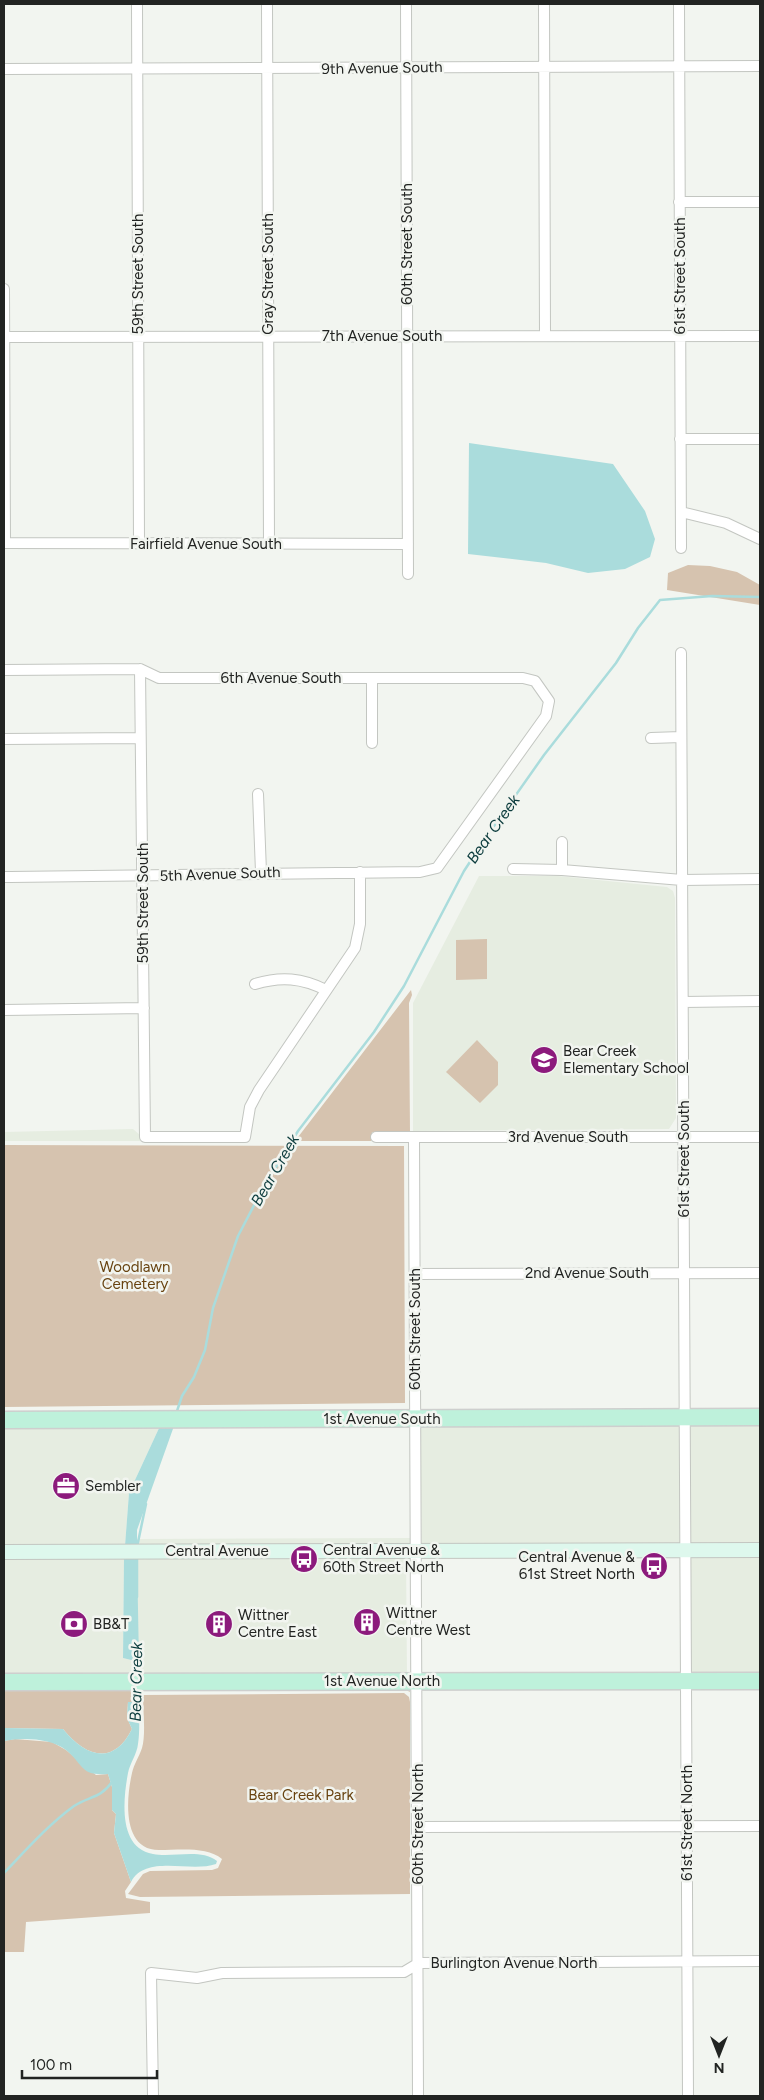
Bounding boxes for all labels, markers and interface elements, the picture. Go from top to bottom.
street label: 9th Avenue South [321,58,443,78]
street label: 60th Street South [398,183,416,305]
street label: Gray Street South [259,213,277,335]
street label: 59th Street South [129,214,147,334]
street label: 61st Street South [671,217,689,335]
street label: 7th Avenue South [322,327,442,345]
street label: Fairfield Avenue South [130,535,282,553]
street label: 6th Avenue South [221,669,342,687]
water label: Bear Creek [462,790,524,867]
street label: 59th Street South [134,843,152,963]
street label: 5th Avenue South [159,863,281,885]
place label: Bear Creek Elementary School [563,1042,689,1077]
school or university icon: Bear Creek Elementary School [529,1045,559,1075]
street label: 61st Street South [675,1100,693,1218]
street label: 3rd Avenue South [508,1128,628,1146]
water label: Bear Creek [247,1130,304,1209]
park label: Woodlawn Cemetery [100,1258,170,1293]
street label: 2nd Avenue South [525,1264,649,1282]
street label: 60th Street South [406,1268,424,1390]
street label: 1st Avenue South [323,1410,441,1428]
office icon: Sembler [51,1471,81,1501]
place label: Sembler [85,1477,141,1495]
place label: Central Avenue & 60th Street North [323,1541,444,1576]
street label: Central Avenue [165,1542,269,1560]
bus stop icon: Central Avenue & 60th Street North [289,1544,319,1574]
place label: Central Avenue & 61st Street North [518,1548,635,1583]
bus stop icon: Central Avenue & 61st Street North [639,1551,669,1581]
place label: Wittner Centre West [386,1604,471,1639]
place label: Wittner Centre East [238,1606,318,1641]
building icon: Wittner Centre West [352,1607,382,1637]
bank icon: BB&T [59,1609,89,1639]
building icon: Wittner Centre East [204,1609,234,1639]
place label: BB&T [93,1615,130,1633]
water label: Bear Creek [126,1641,146,1722]
street label: 1st Avenue North [324,1672,440,1690]
street label: 60th Street North [409,1764,427,1884]
street label: 61st Street North [678,1765,696,1881]
park label: Bear Creek Park [248,1786,354,1804]
street label: Burlington Avenue North [431,1954,597,1972]
north arrow [694,2030,744,2080]
scale bar [22,2048,158,2080]
text: 100 m [30,2056,72,2074]
text: N [714,2059,724,2076]

